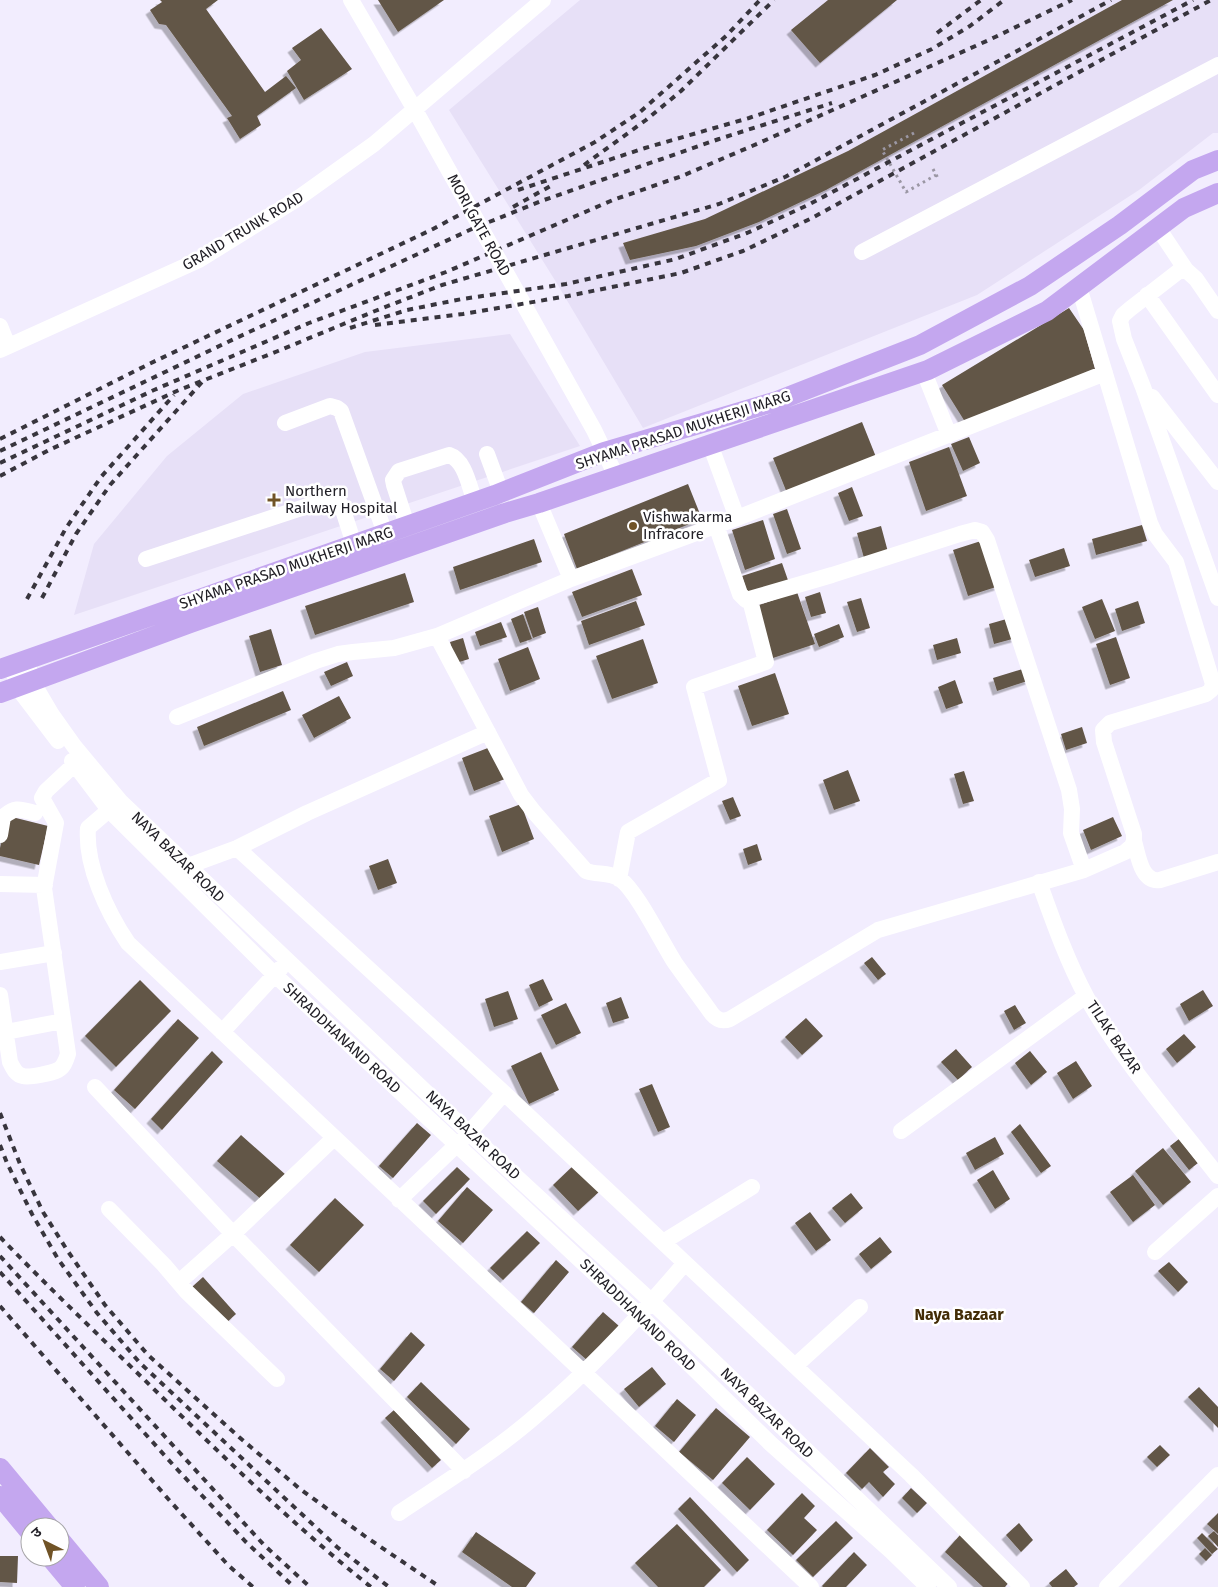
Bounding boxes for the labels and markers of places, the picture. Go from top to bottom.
place label: Northern Railway Hospital [285,482,398,517]
marker: Northern Railway Hospital [267,493,281,507]
place label: Vishwakarma Infracore [643,508,733,543]
marker: Vishwakarma Infracore [627,520,639,532]

